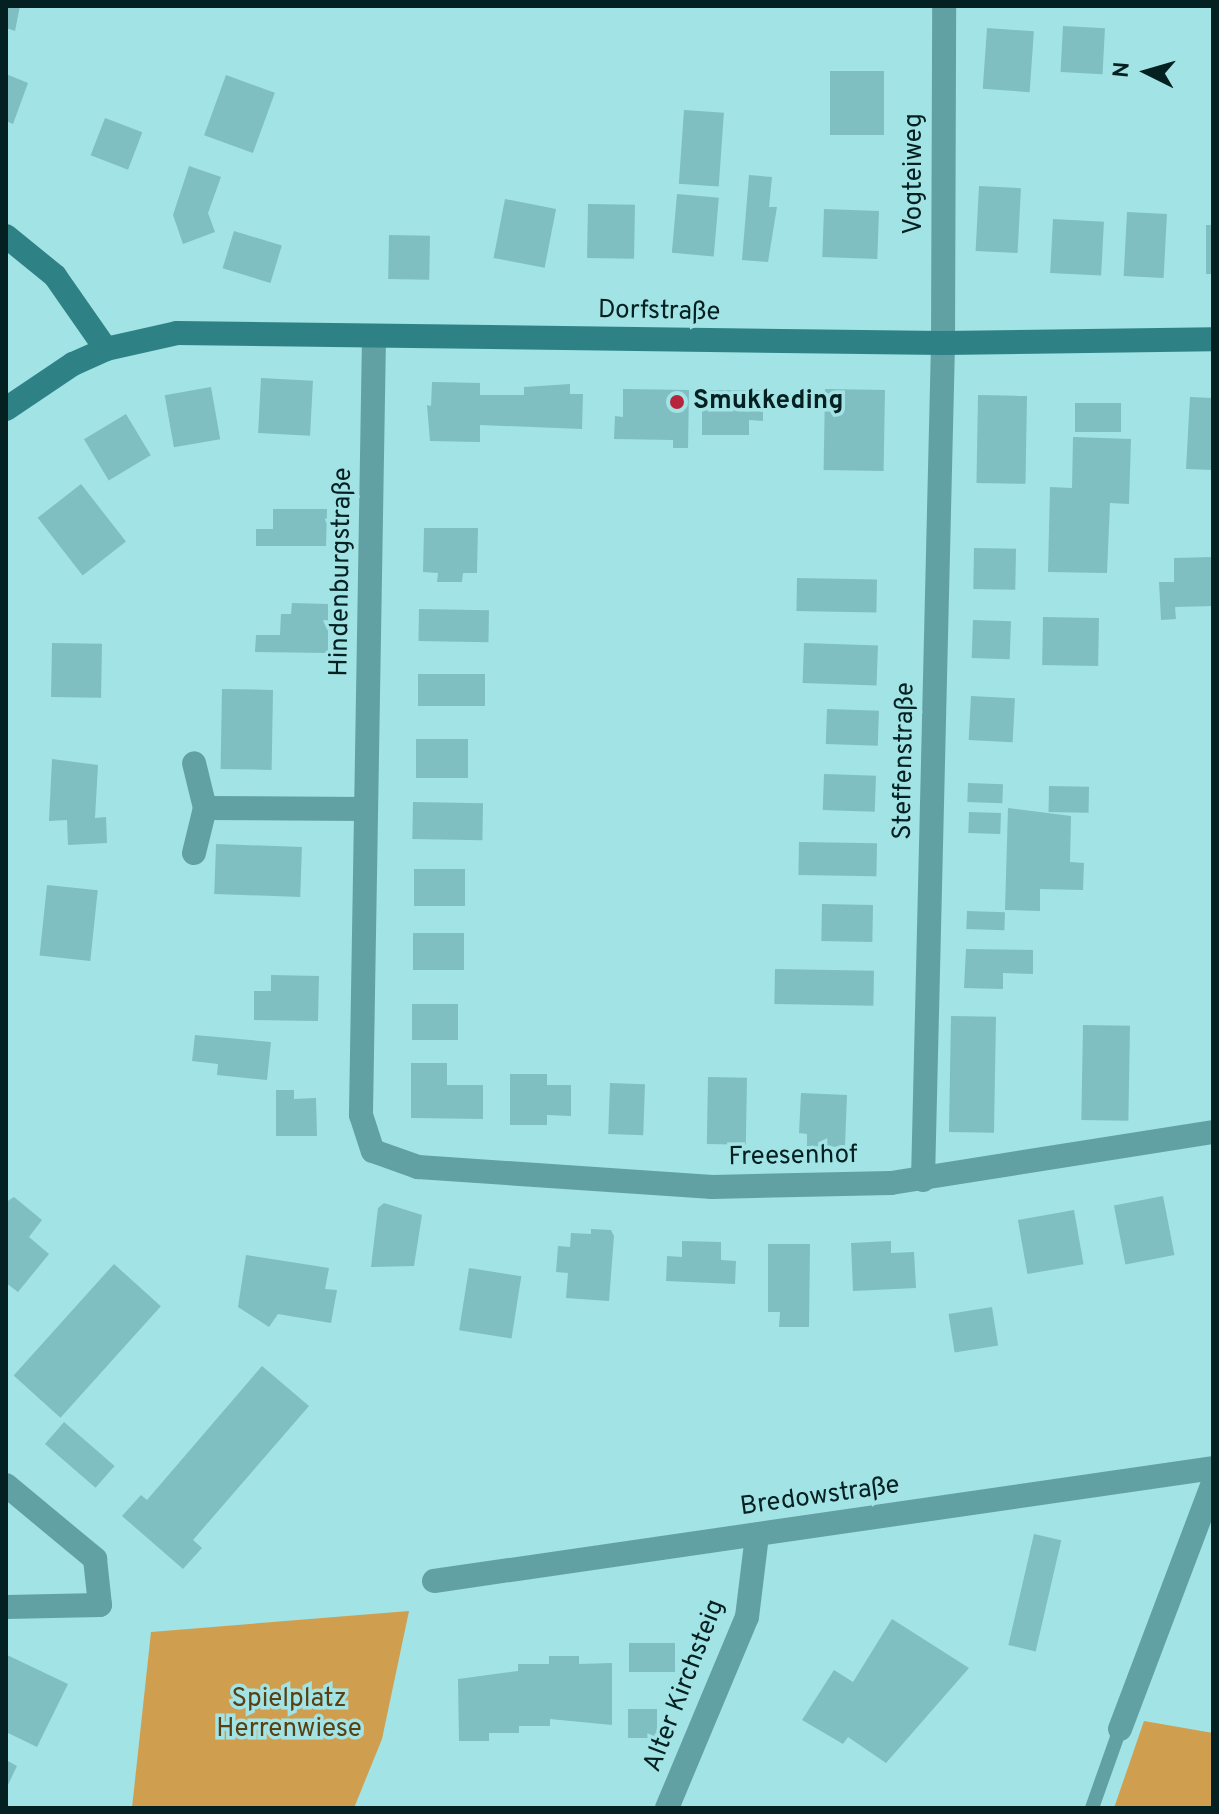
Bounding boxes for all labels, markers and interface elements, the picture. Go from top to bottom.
north arrow [1107,32,1187,112]
text: N [1108,61,1137,79]
street label: Vogteiweg [899,113,931,235]
street label: Dorfstraße [597,295,721,329]
place label: Smukkeding [693,386,843,418]
marker: Smukkeding [668,393,686,411]
street label: Hindenburgstraße [325,467,359,677]
street label: Steffenstraße [888,682,922,840]
street label: Freesenhof [728,1140,858,1174]
street label: Bredowstraße [738,1470,902,1524]
street label: Alter Kirchsteig [638,1595,732,1777]
park label: Spielplatz Herrenwiese [216,1684,362,1746]

